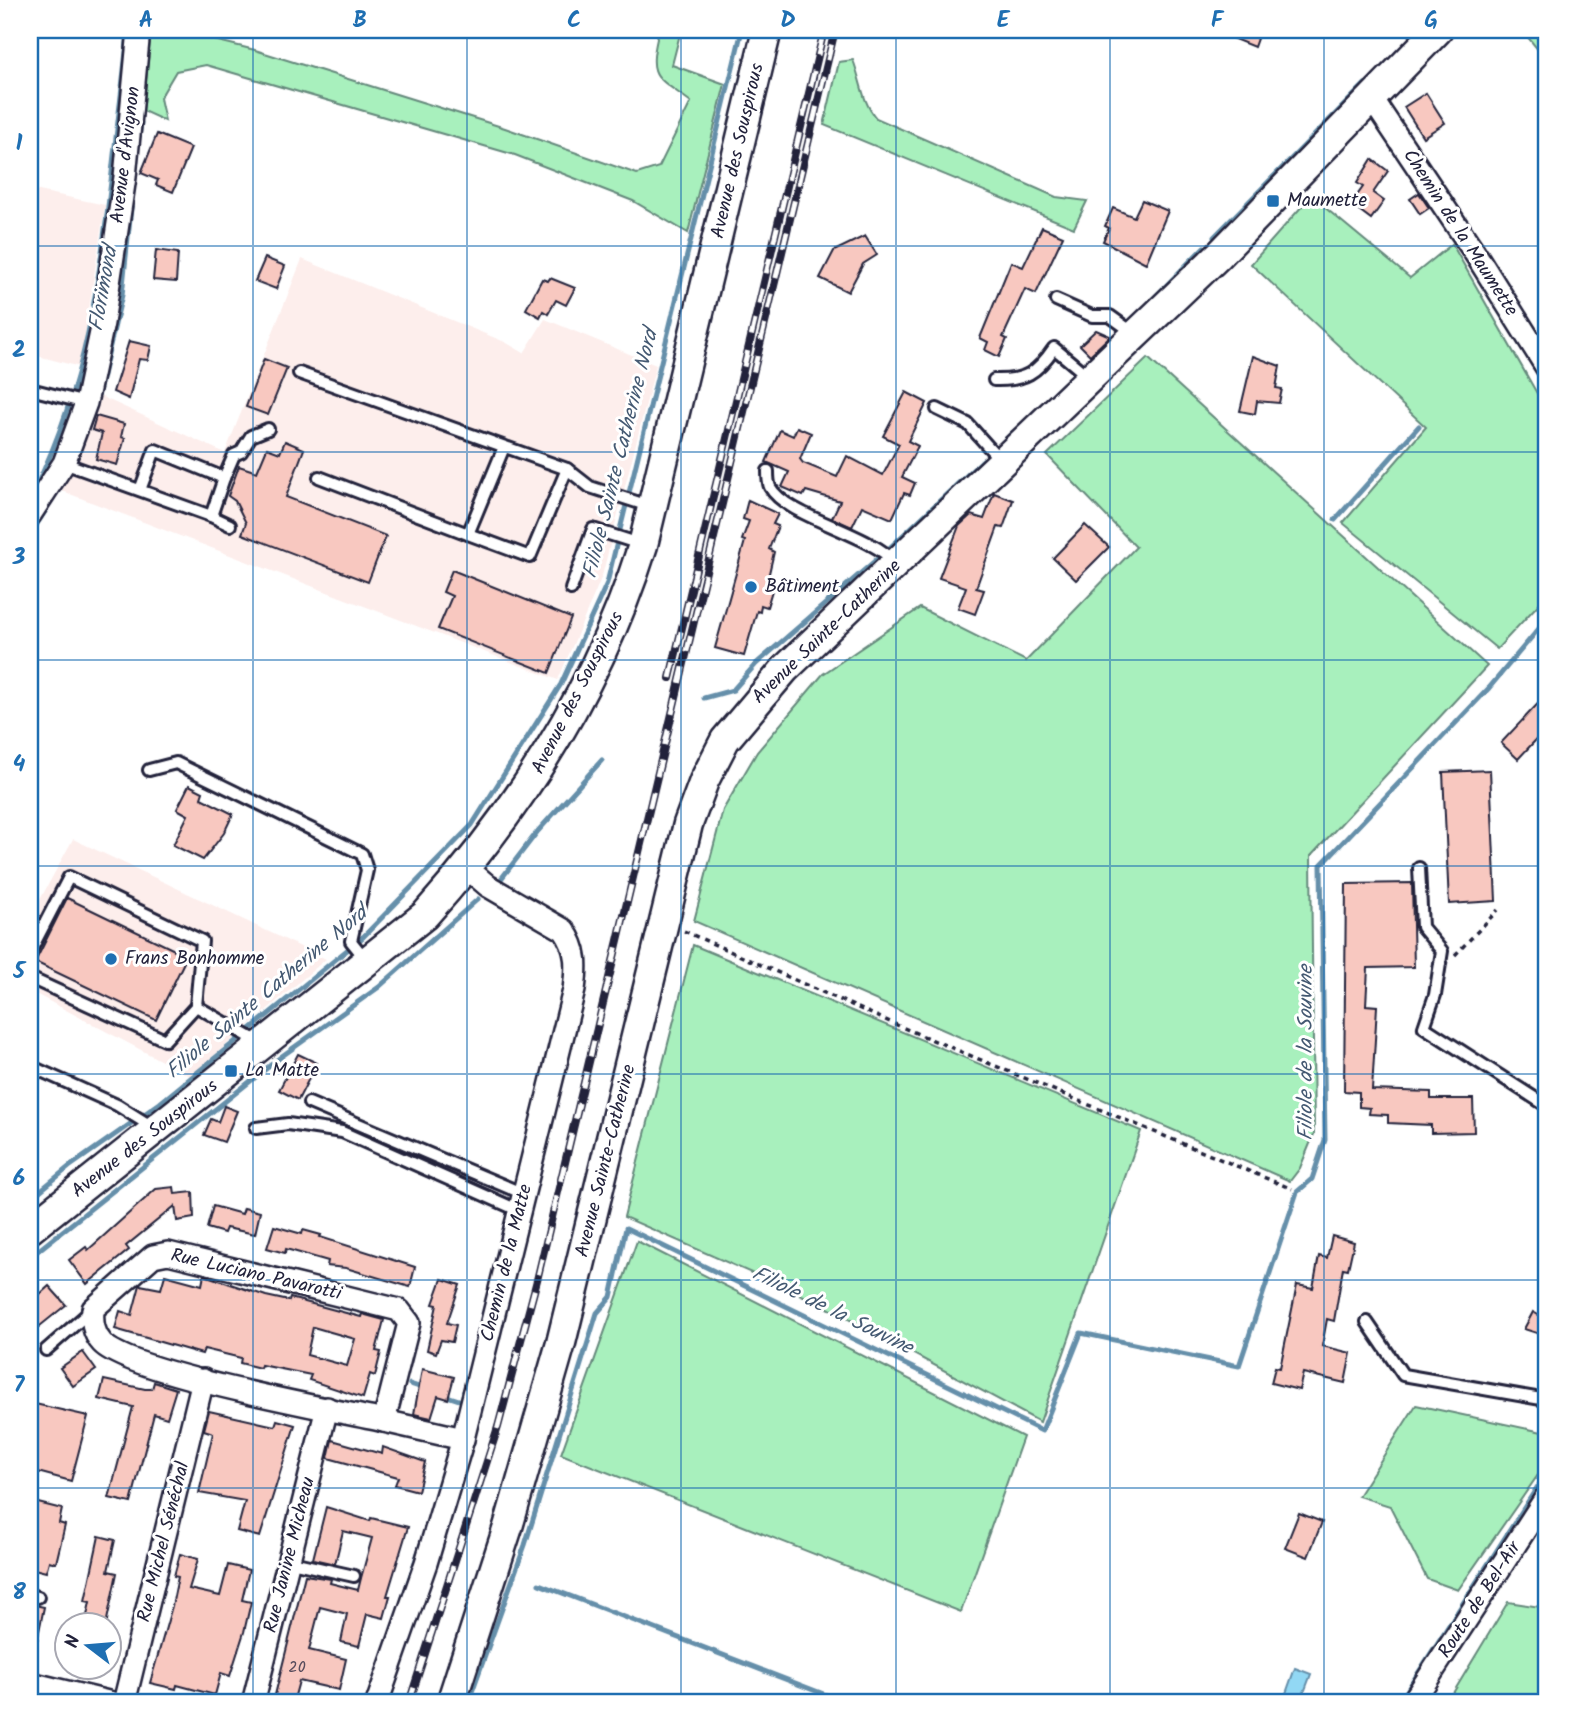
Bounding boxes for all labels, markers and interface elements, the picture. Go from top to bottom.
text: A [139,3,153,39]
text: B [353,3,367,39]
text: C [567,3,581,39]
text: D [780,3,796,39]
text: E [997,3,1011,39]
text: F [1211,3,1225,39]
text: G [1424,3,1438,39]
street label: Avenue des Souspirous [703,60,773,242]
street label: Avenue d'Avignon [103,85,149,225]
text: 1 [16,126,23,162]
street label: Chemin de la Maumette [1395,143,1526,323]
place label: Maumette [1287,186,1367,216]
marker: Maumette [1265,193,1281,209]
water label: Florimond [80,240,128,334]
water label: Filiole Sainte Catherine Nord [574,322,669,582]
text: 2 [12,333,26,369]
text: 3 [12,540,26,576]
street label: Avenue Sainte-Catherine [745,552,909,711]
place label: Bâtiment [765,572,840,602]
marker: Bâtiment [743,579,759,595]
street label: Avenue des Souspirous [524,606,632,780]
text: 4 [13,747,26,783]
water label: Filiole Sainte Catherine Nord [159,895,379,1088]
place label: Frans Bonhomme [125,944,265,974]
marker: Frans Bonhomme [103,951,119,967]
text: 5 [12,954,27,990]
water label: Filiole de la Souvine [1290,963,1323,1141]
place label: La Matte [245,1056,320,1086]
street label: Avenue Sainte-Catherine [568,1061,645,1261]
marker: La Matte [223,1063,239,1079]
street label: Avenue des Souspirous [65,1072,225,1206]
text: 6 [13,1161,25,1197]
street label: Chemin de la Matte [473,1181,541,1345]
street label: Rue Luciano Pavarotti [168,1241,346,1310]
water label: Filiole de la Souvine [746,1258,920,1365]
text: 7 [14,1368,26,1404]
street label: Rue Michel Sénéchal [130,1458,199,1625]
street label: Rue Janine Micheau [256,1474,324,1636]
street label: Route de Bel-Air [1431,1534,1530,1665]
text: 8 [12,1575,26,1611]
north arrow [52,1610,122,1680]
text: N [58,1632,90,1652]
house number: 20 [288,1655,306,1680]

